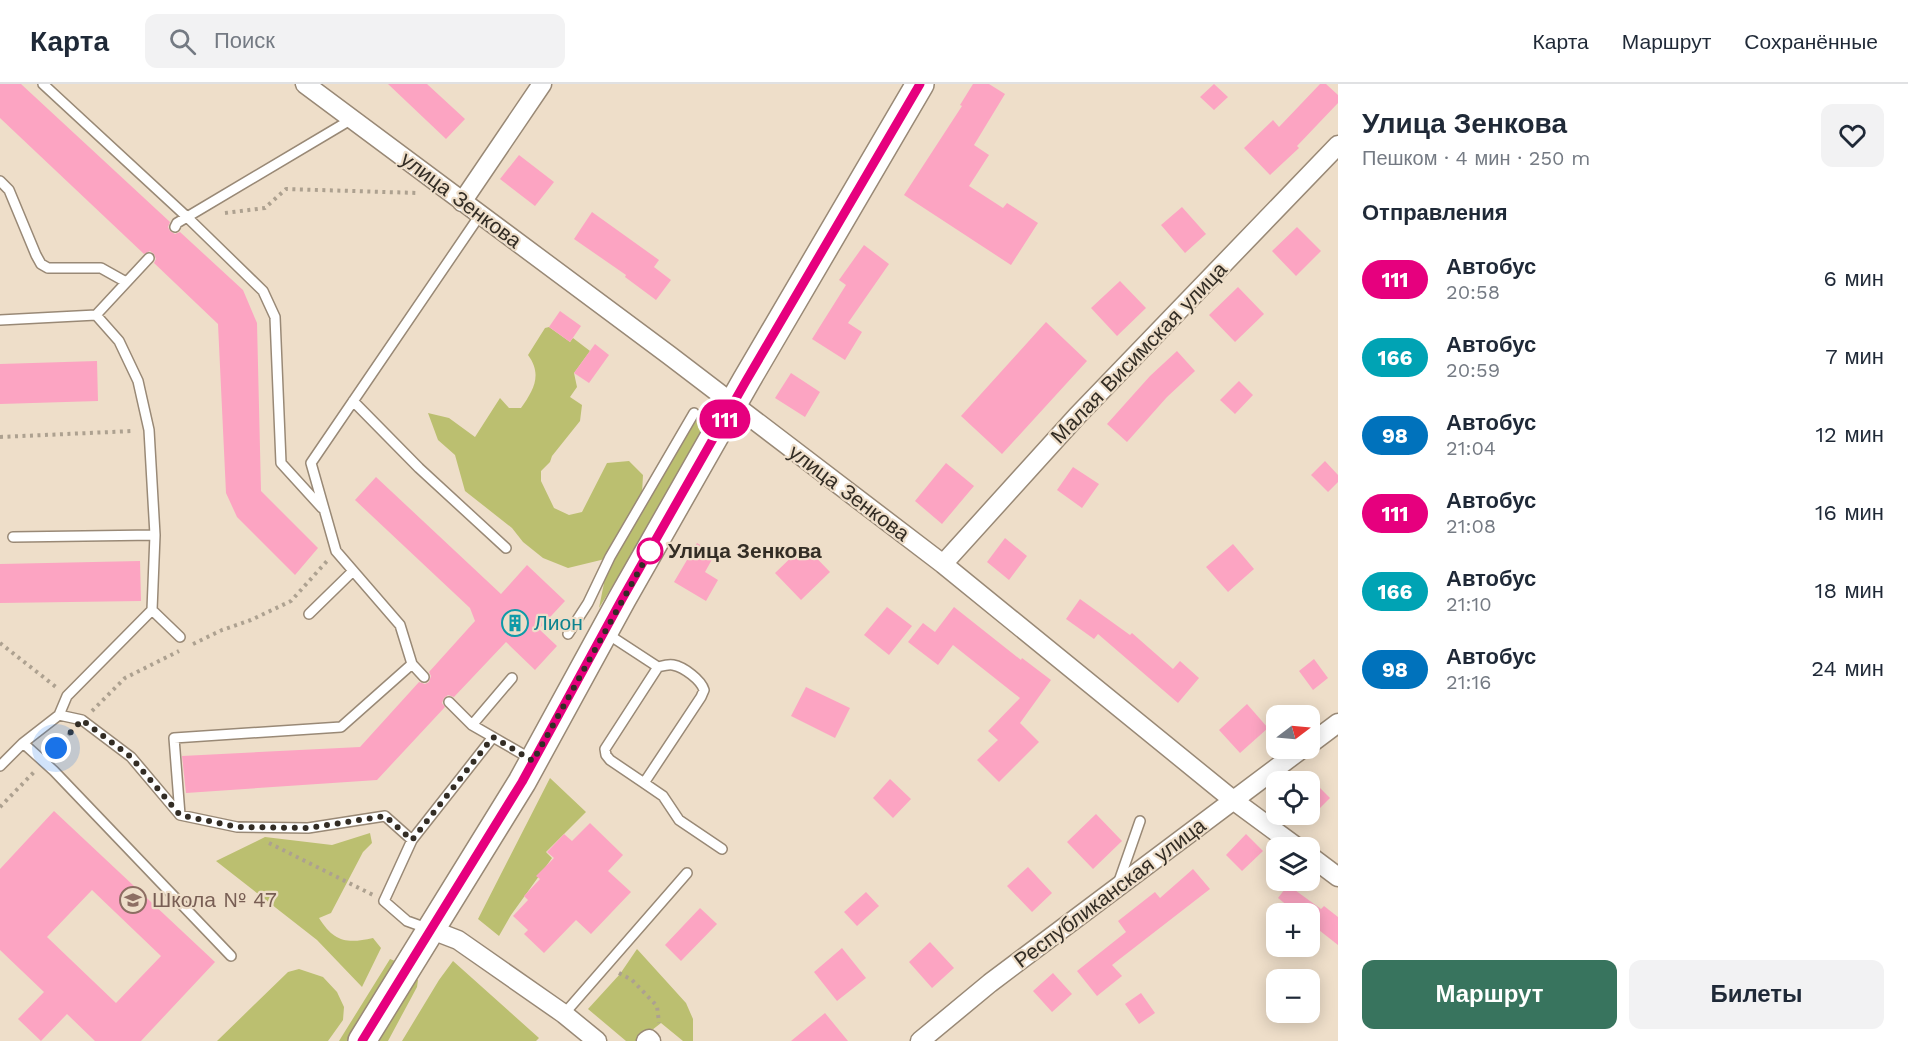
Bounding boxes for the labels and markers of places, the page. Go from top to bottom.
marker: Улица Зенкова [637,538,663,564]
place label: Улица Зенкова [668,538,822,563]
building icon: Лион [500,608,530,638]
place label: Лион [534,610,583,635]
school or university icon: Школа № 47 [118,885,148,915]
place label: Школа № 47 [152,887,277,912]

